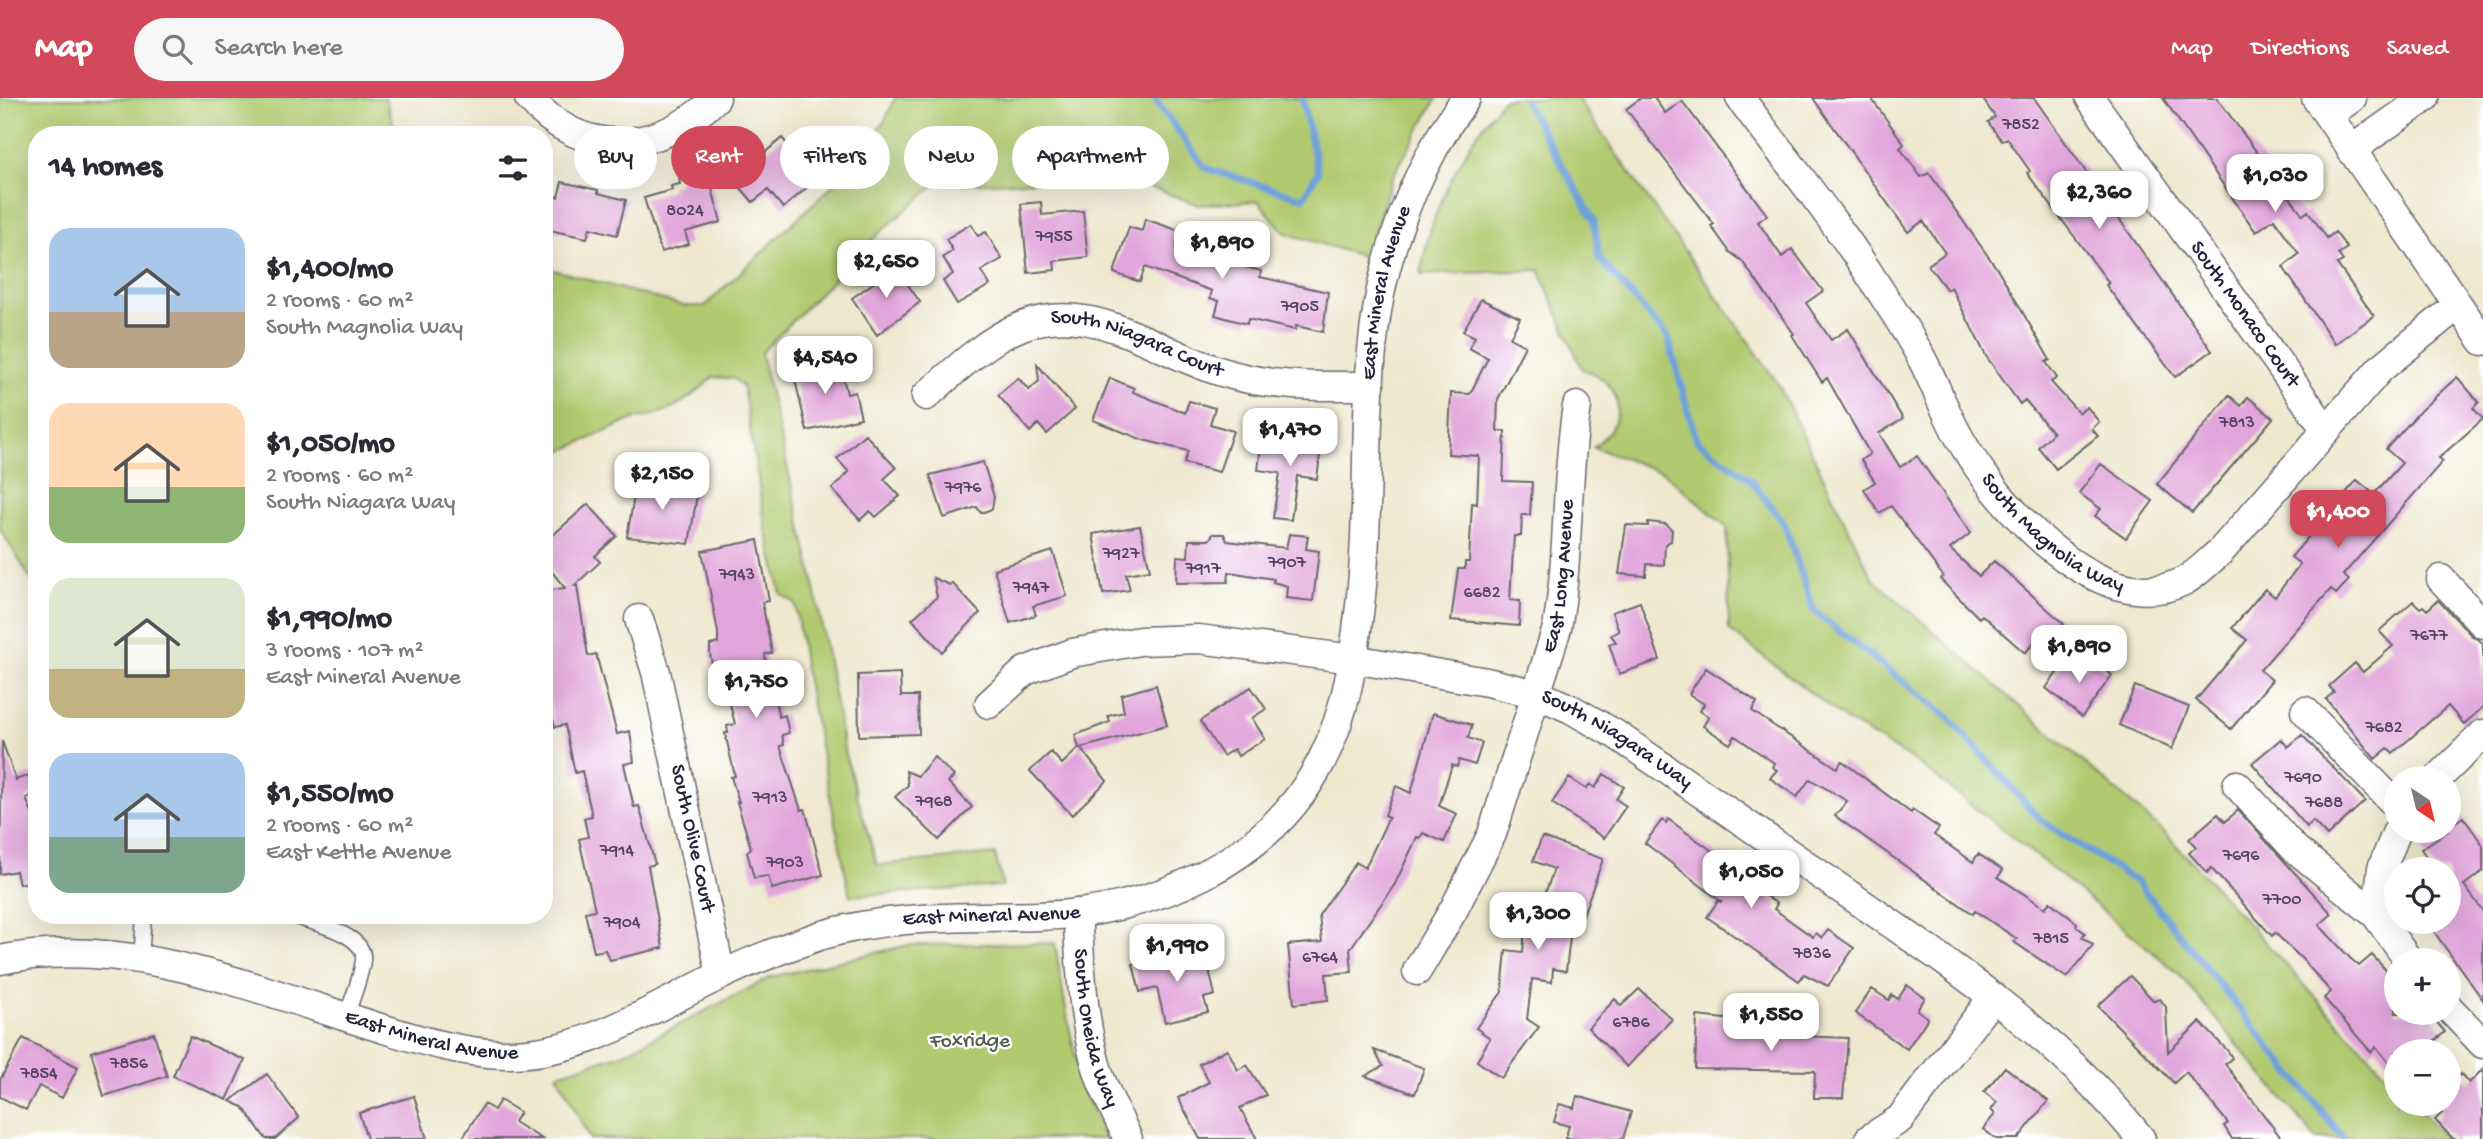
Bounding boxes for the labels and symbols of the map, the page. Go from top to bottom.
house number: 7852 [2001,115,2040,136]
pin: $1,030 [2218,155,2332,214]
pin: $2,360 [2042,172,2156,231]
house number: 8024 [666,201,704,222]
street label: East Mineral Avenue [1357,201,1418,381]
pin: $1,890 [1165,222,1279,281]
house number: 7955 [1034,227,1073,248]
street label: South Monaco Court [2184,237,2306,395]
pin: $2,650 [829,240,943,300]
house number: 7905 [1280,297,1319,318]
street label: South Niagara Court [1050,306,1228,385]
pin: $4,540 [768,336,882,396]
pin: $1,470 [1233,408,1347,468]
house number: 7813 [2218,413,2255,434]
pin: $2,150 [605,452,719,512]
street label: South Magnolia Way [1975,469,2127,599]
house number: 7976 [944,478,982,499]
pin: $1,400 [2281,490,2395,550]
street label: East Long Avenue [1537,498,1581,656]
house number: 7927 [1102,544,1140,565]
house number: 7907 [1267,553,1307,574]
house number: 7917 [1184,559,1221,580]
house number: 7943 [718,565,755,586]
house number: 7947 [1012,578,1050,599]
house number: 6682 [1464,583,1501,604]
pin: $1,890 [2022,626,2136,685]
house number: 7677 [2409,626,2448,647]
pin: $1,750 [699,660,813,720]
street label: South Niagara Way [1537,685,1697,796]
house number: 7682 [2364,718,2403,739]
street label: South Olive Court [664,762,720,917]
north arrow [2384,766,2460,844]
house number: 7690 [2283,768,2322,789]
house number: 7913 [752,788,788,809]
house number: 7968 [914,792,953,813]
house number: 7688 [2304,793,2343,814]
house number: 7914 [599,841,635,862]
house number: 7696 [2222,846,2260,867]
pin: $1,050 [1694,850,1808,910]
house number: 7903 [765,853,804,874]
house number: 7700 [2261,890,2302,911]
pin: $1,300 [1481,892,1595,952]
street label: East Mineral Avenue [902,900,1083,933]
house number: 7904 [602,913,641,934]
pin: $1,990 [1120,924,1234,984]
house number: 7815 [2032,929,2069,950]
house number: 7836 [1792,944,1832,965]
street label: South Oneida Way [1067,948,1124,1112]
house number: 6764 [1302,948,1339,969]
pin: $1,550 [1714,993,1828,1053]
street label: East Mineral Avenue [341,1005,520,1067]
house number: 6786 [1612,1013,1651,1034]
park label: Foxridge [929,1030,1011,1055]
house number: 7856 [109,1054,149,1075]
house number: 7854 [19,1064,58,1085]

